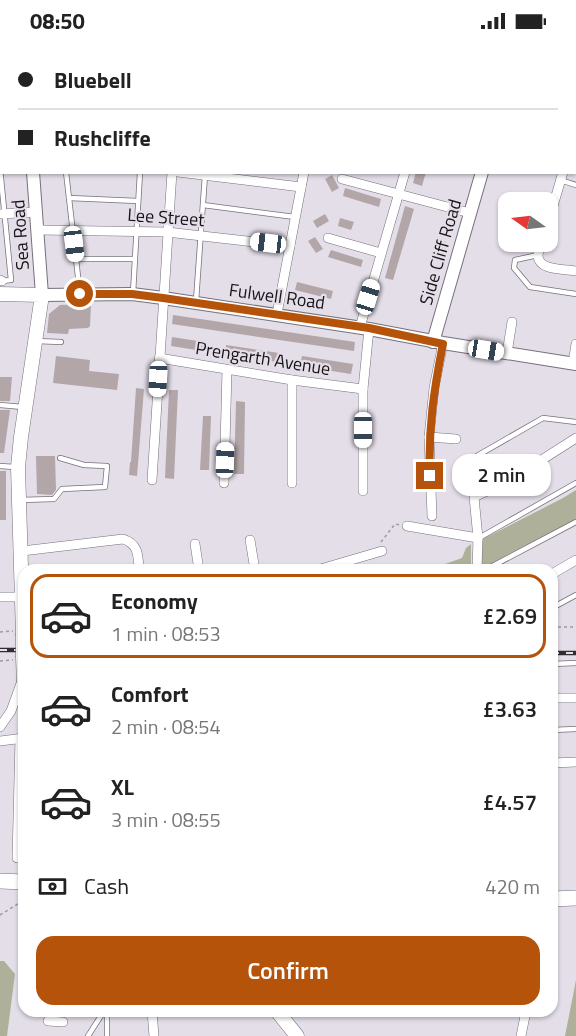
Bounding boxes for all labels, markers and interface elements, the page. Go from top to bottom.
text: 08:50 [30,4,85,38]
text: Bluebell [54,63,132,97]
text: Rushcliffe [54,121,151,155]
north arrow [498,192,558,252]
map controls [498,192,558,252]
street label: Side Cliff Road [412,196,468,308]
street label: Sea Road [4,199,36,271]
street label: Lee Street [127,201,206,233]
car [63,225,85,263]
car [249,232,287,254]
street label: Fulwell Road [227,276,327,316]
car [354,277,382,317]
route start [66,280,93,307]
street label: Prengarth Avenue [194,334,332,382]
car [467,338,505,362]
car [148,361,168,397]
car [354,412,372,448]
car [215,442,235,478]
callout: 2 min [451,455,550,497]
text: 2 min [477,459,526,490]
route end [416,462,443,489]
text: Economy [111,584,198,618]
icon: car [39,589,93,643]
text: £2.69 [482,599,537,633]
text: 1 min · 08:53 [111,618,221,649]
text: Comfort [111,677,189,711]
icon: car [39,682,93,736]
text: £3.63 [482,692,537,726]
text: 2 min · 08:54 [111,711,221,742]
text: XL [111,770,134,804]
icon: car [39,775,93,829]
text: £4.57 [482,785,537,819]
text: 3 min · 08:55 [111,804,221,835]
text: Cash [84,869,129,903]
icon: cash [36,870,69,903]
text: 420 m [485,871,540,902]
button: Confirm [36,936,540,1005]

